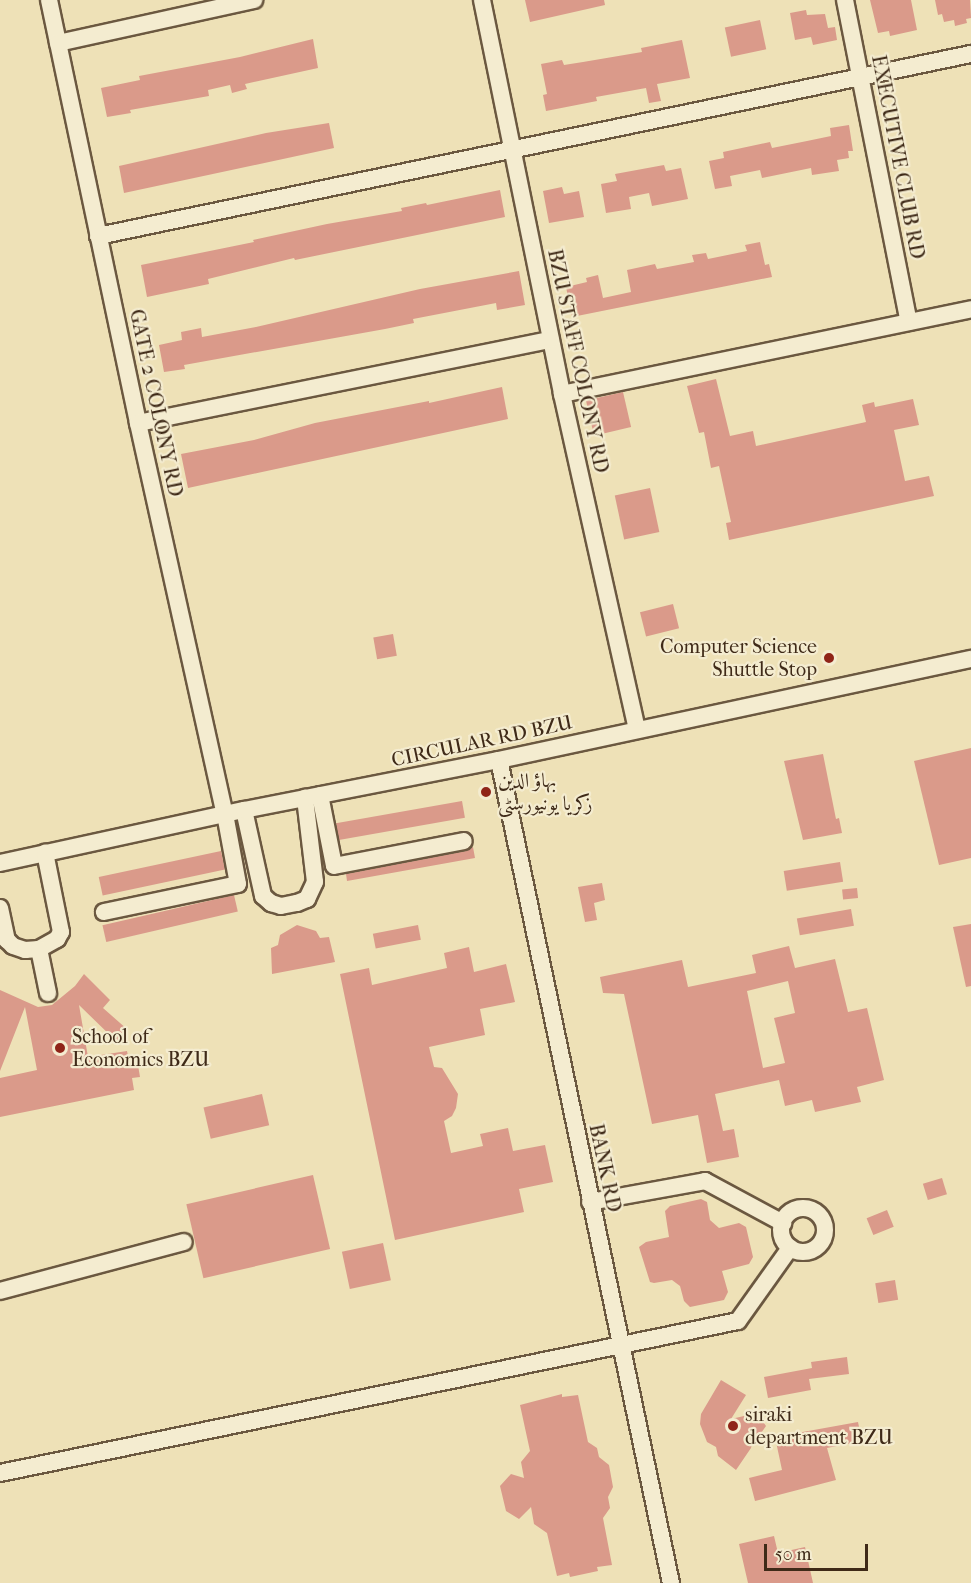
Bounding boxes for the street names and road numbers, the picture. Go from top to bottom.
street label: EXECUTIVE CLUB RD [866,53,930,261]
street label: BZU STAFF COLONY RD [543,247,613,475]
street label: GATE 2 COLONY RD [124,307,188,499]
street label: CIRCULAR RD BZU [389,710,575,772]
street label: BANK RD [584,1122,626,1214]

